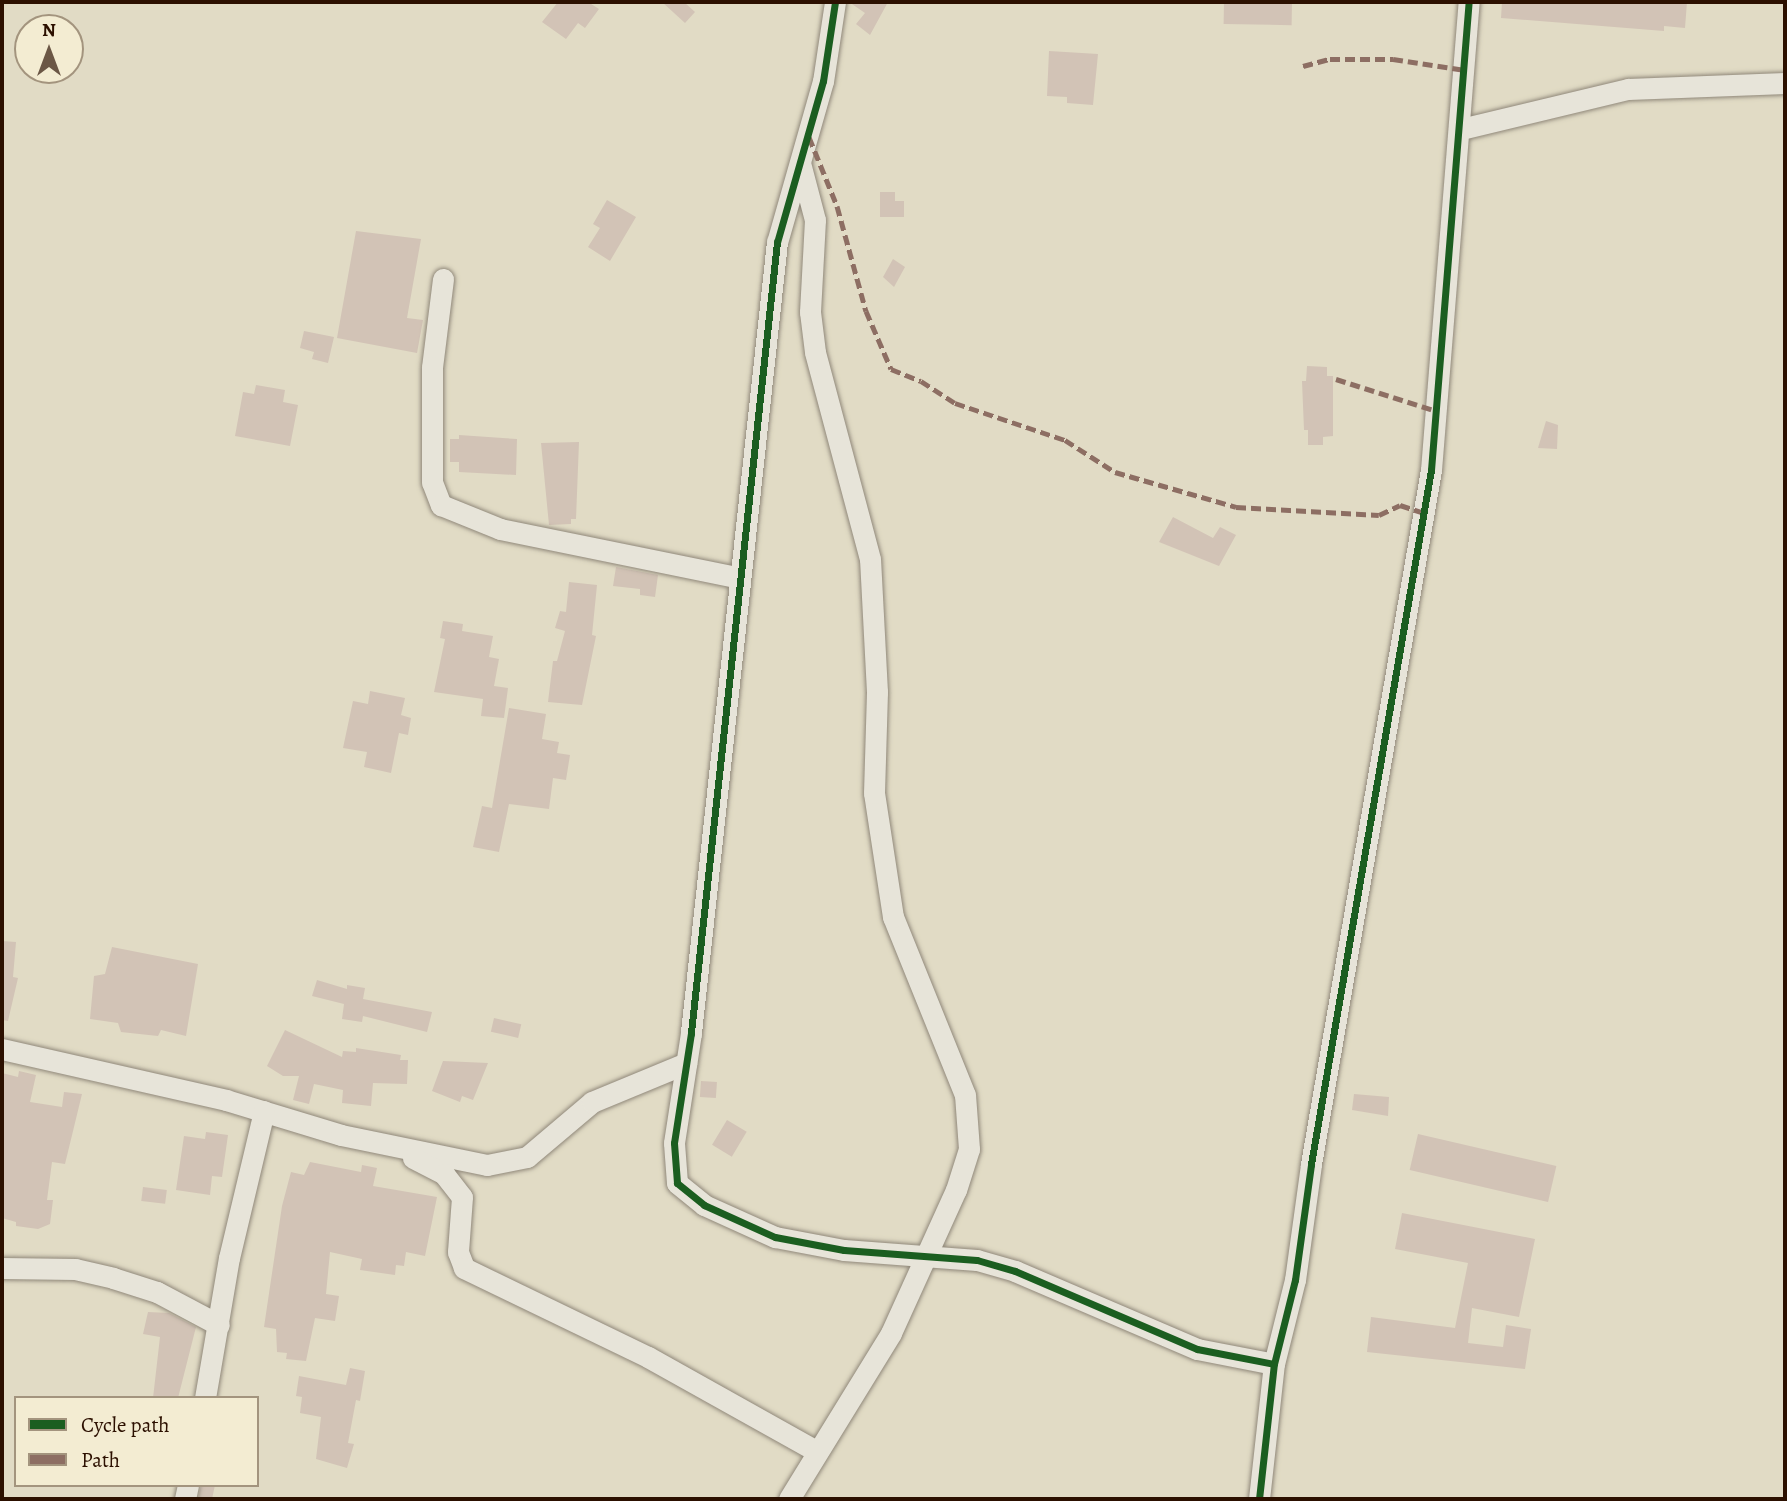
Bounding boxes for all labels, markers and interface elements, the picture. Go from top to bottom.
north arrow [14,14,84,84]
text: N [42,17,56,43]
legend [14,1396,259,1487]
text: Cycle path [81,1411,170,1439]
text: Path [81,1446,120,1474]

